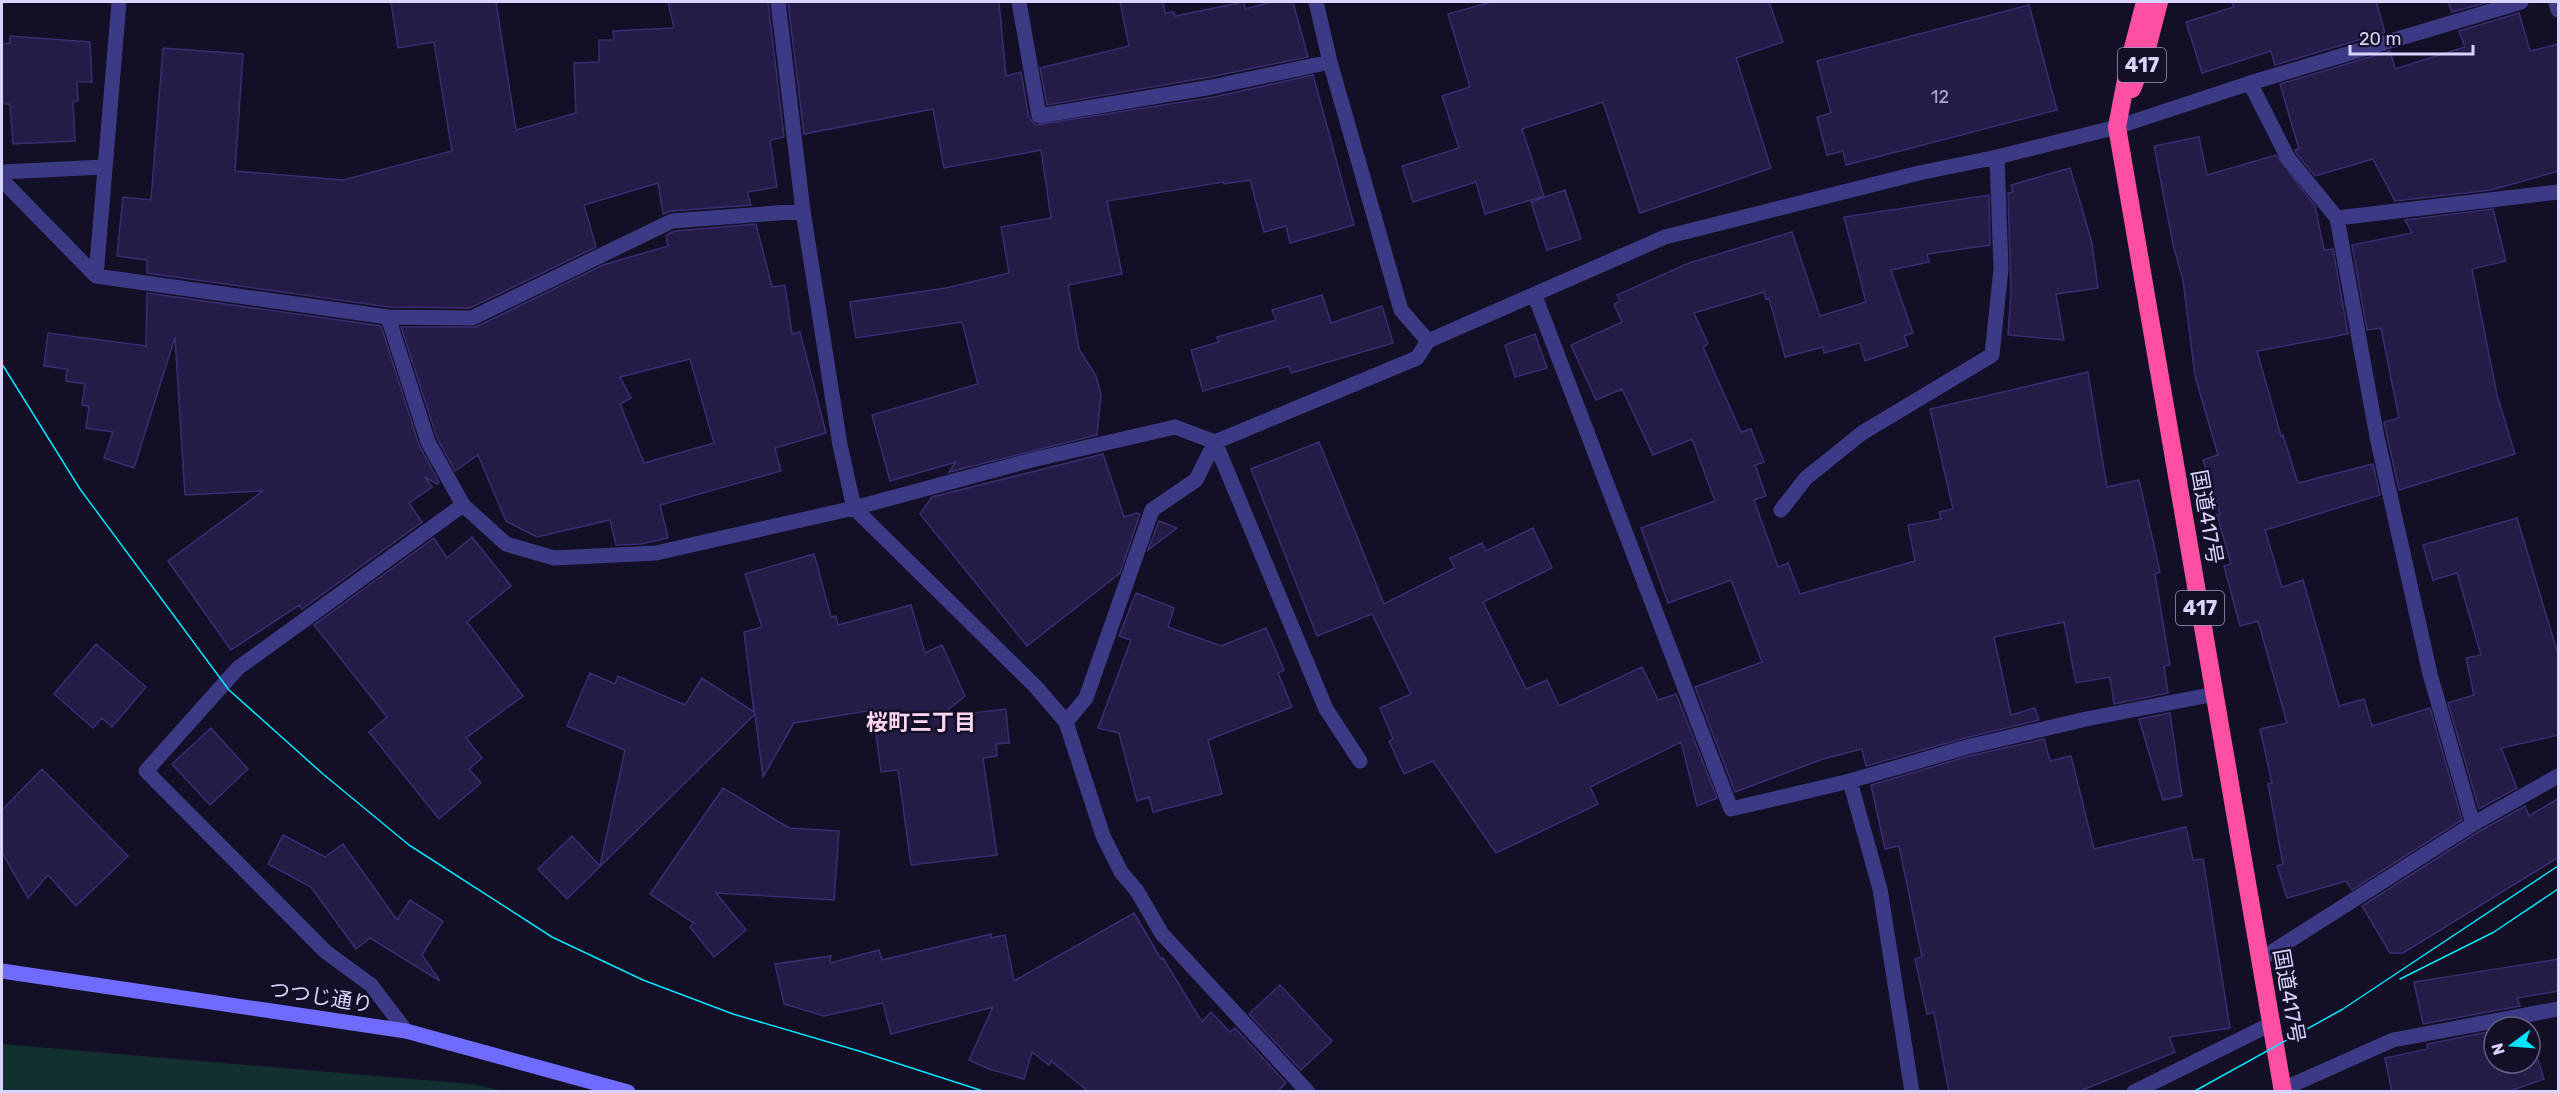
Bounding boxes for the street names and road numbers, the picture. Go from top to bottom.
road number: 417 [2118,48,2166,82]
street label: 国道417号 [2187,468,2228,566]
road number: 417 [2176,591,2224,625]
street label: 国道417号 [2269,947,2310,1045]
street label: つつじ通り [267,976,375,1017]

